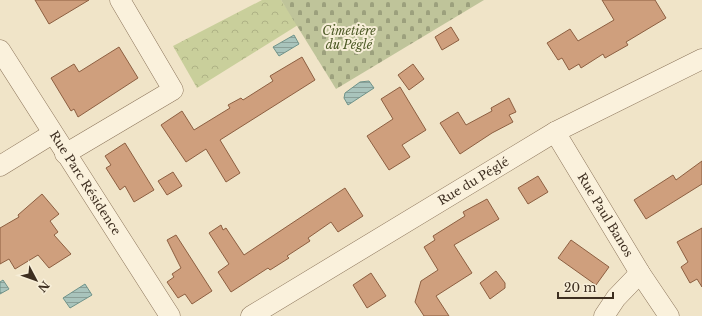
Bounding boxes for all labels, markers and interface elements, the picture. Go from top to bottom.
park label: Cimetière du Péglé [322,23,376,52]
street label: Rue Parc Résidence [47,128,124,238]
street label: Rue du Péglé [435,154,511,208]
street label: Rue Paul Banos [574,170,637,260]
north arrow [16,260,56,300]
scale bar [558,274,613,300]
text: N [34,278,52,296]
text: 20 m [564,280,596,295]

